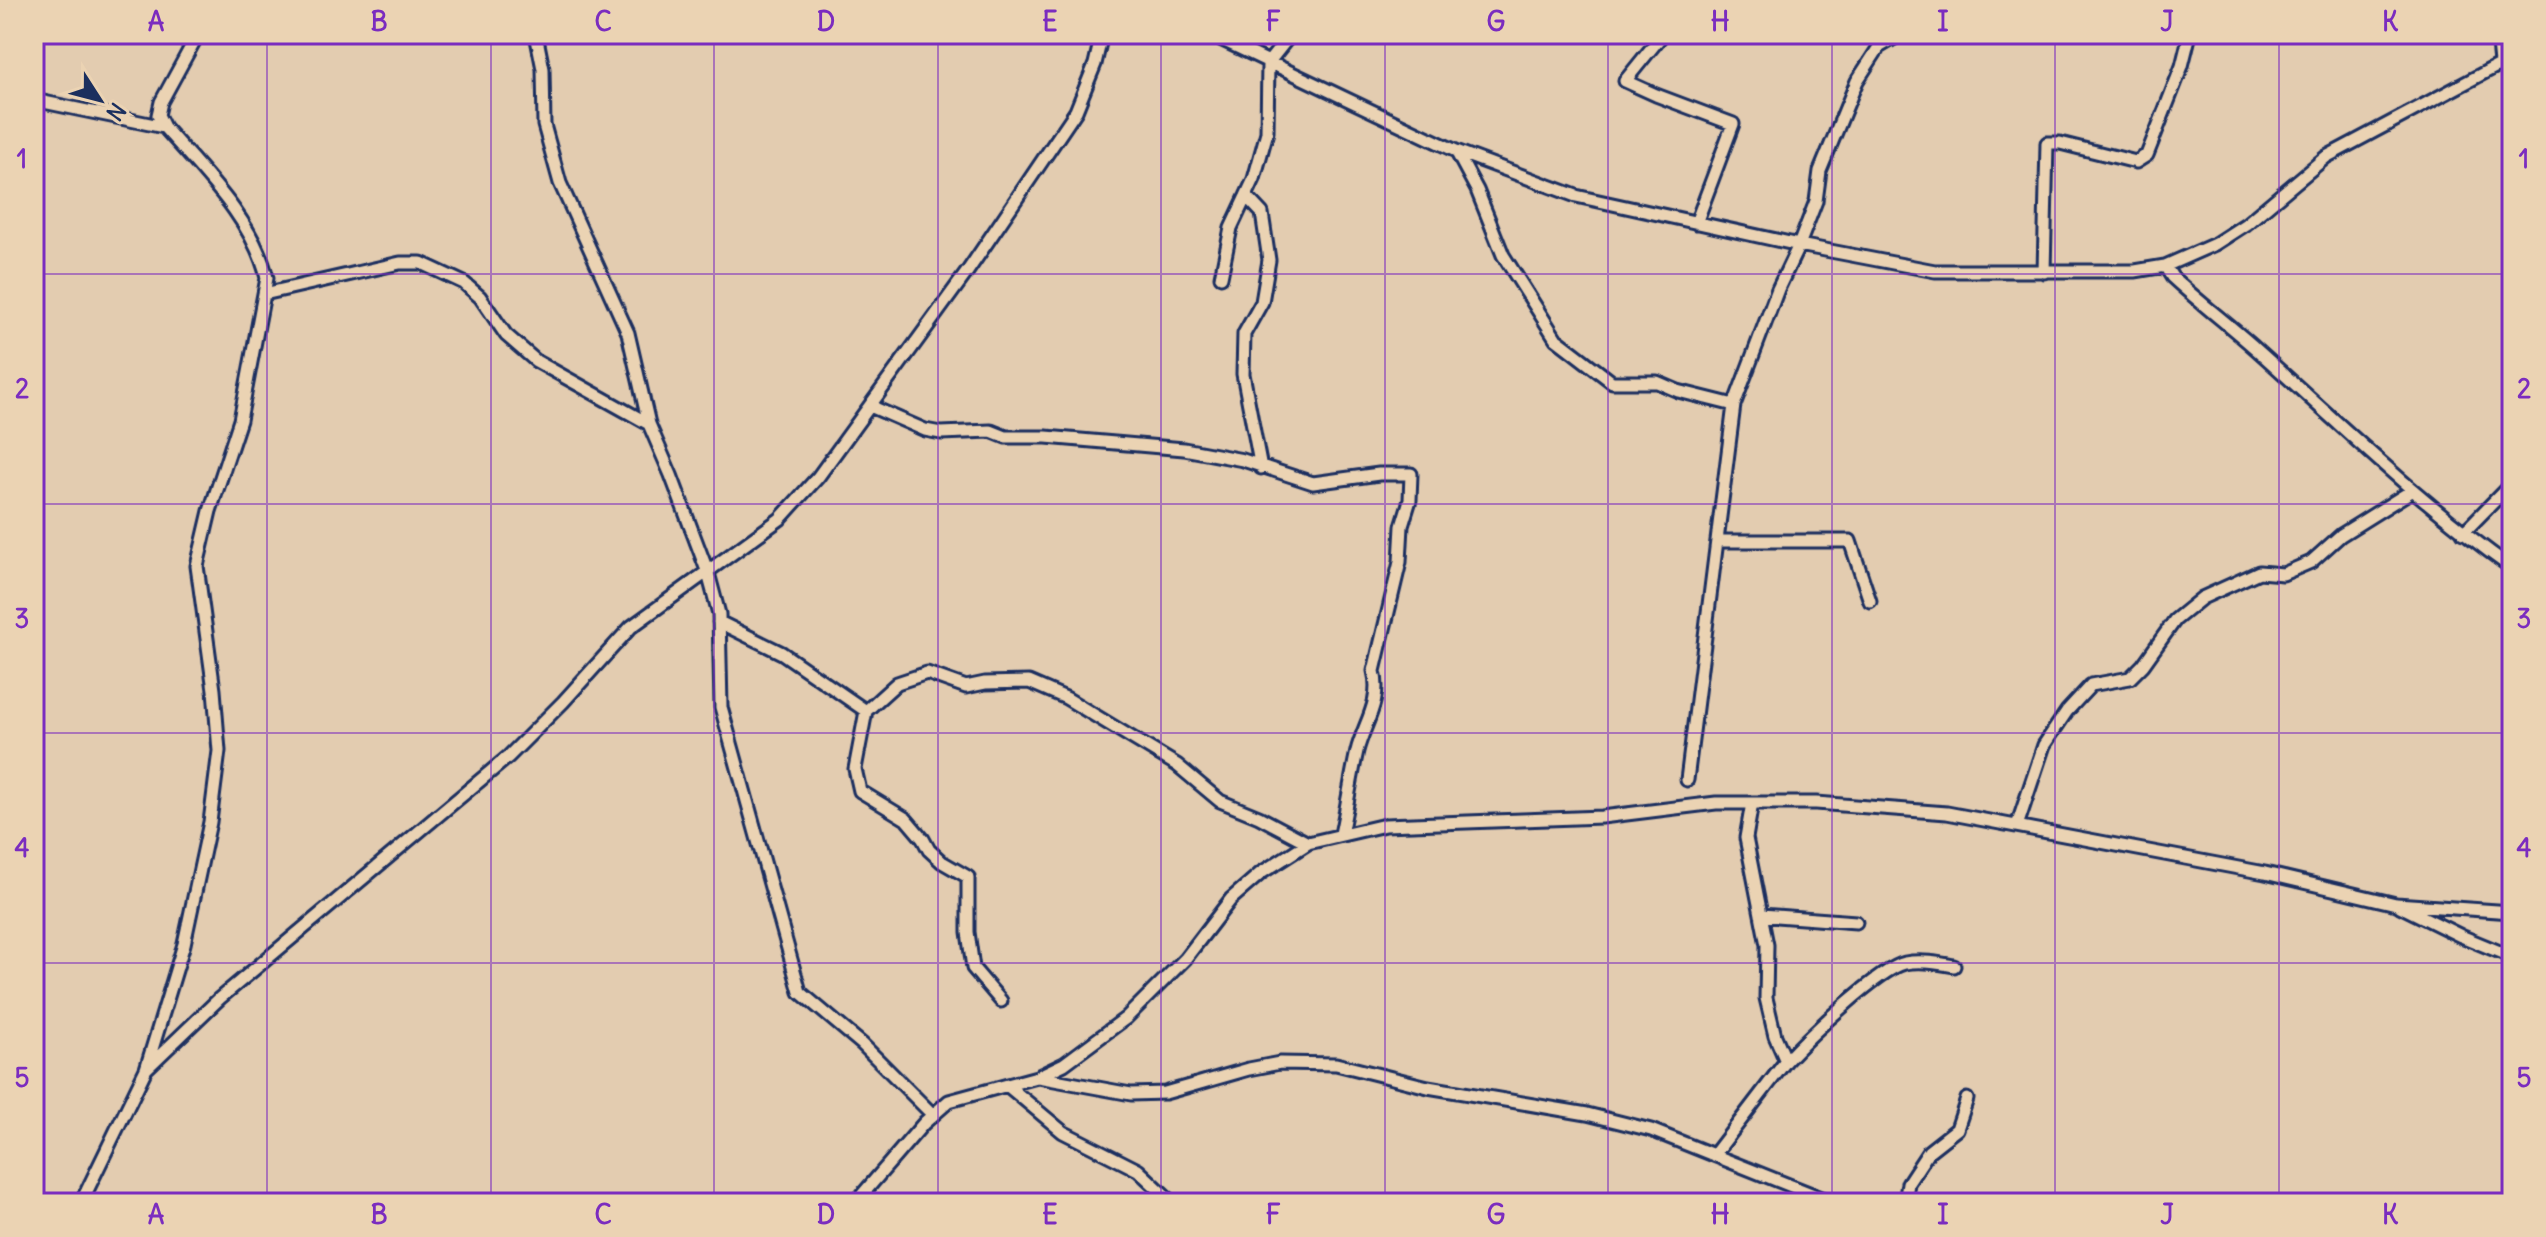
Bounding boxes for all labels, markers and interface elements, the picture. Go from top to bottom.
text: A [148,5,165,38]
text: B [370,5,388,38]
text: C [594,5,612,38]
text: D [817,5,835,38]
text: E [1042,5,1058,38]
text: F [1266,5,1281,38]
text: G [1487,5,1506,38]
text: H [1711,5,1729,38]
text: I [1937,5,1949,38]
text: J [2160,5,2174,38]
text: K [2382,5,2399,38]
north arrow [60,60,140,140]
text: N [100,97,132,126]
text: 1 [17,142,27,175]
text: 1 [2519,142,2529,175]
text: 2 [15,372,29,405]
text: 2 [2517,372,2531,405]
text: 3 [15,602,29,635]
text: 3 [2517,602,2531,635]
text: 4 [14,831,30,864]
text: 4 [2516,831,2532,864]
text: 5 [15,1061,30,1094]
text: 5 [2517,1061,2532,1094]
text: A [148,1198,165,1231]
text: B [370,1198,388,1231]
text: C [594,1198,612,1231]
text: D [817,1198,835,1231]
text: E [1042,1198,1058,1231]
text: F [1266,1198,1281,1231]
text: G [1487,1198,1506,1231]
text: H [1711,1198,1729,1231]
text: I [1937,1198,1949,1231]
text: J [2160,1198,2174,1231]
text: K [2382,1198,2399,1231]

